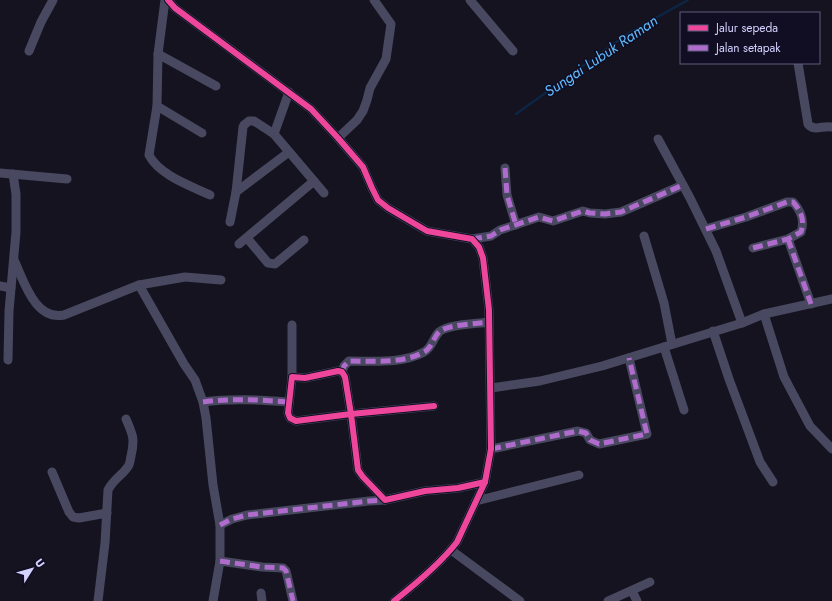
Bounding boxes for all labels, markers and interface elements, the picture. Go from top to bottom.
water label: Sungai Lubuk Raman [540,10,662,102]
legend [680,12,820,64]
text: Jalur sepeda [714,19,778,37]
text: Jalan setapak [714,39,781,57]
north arrow [12,549,52,589]
text: U [31,555,49,571]

